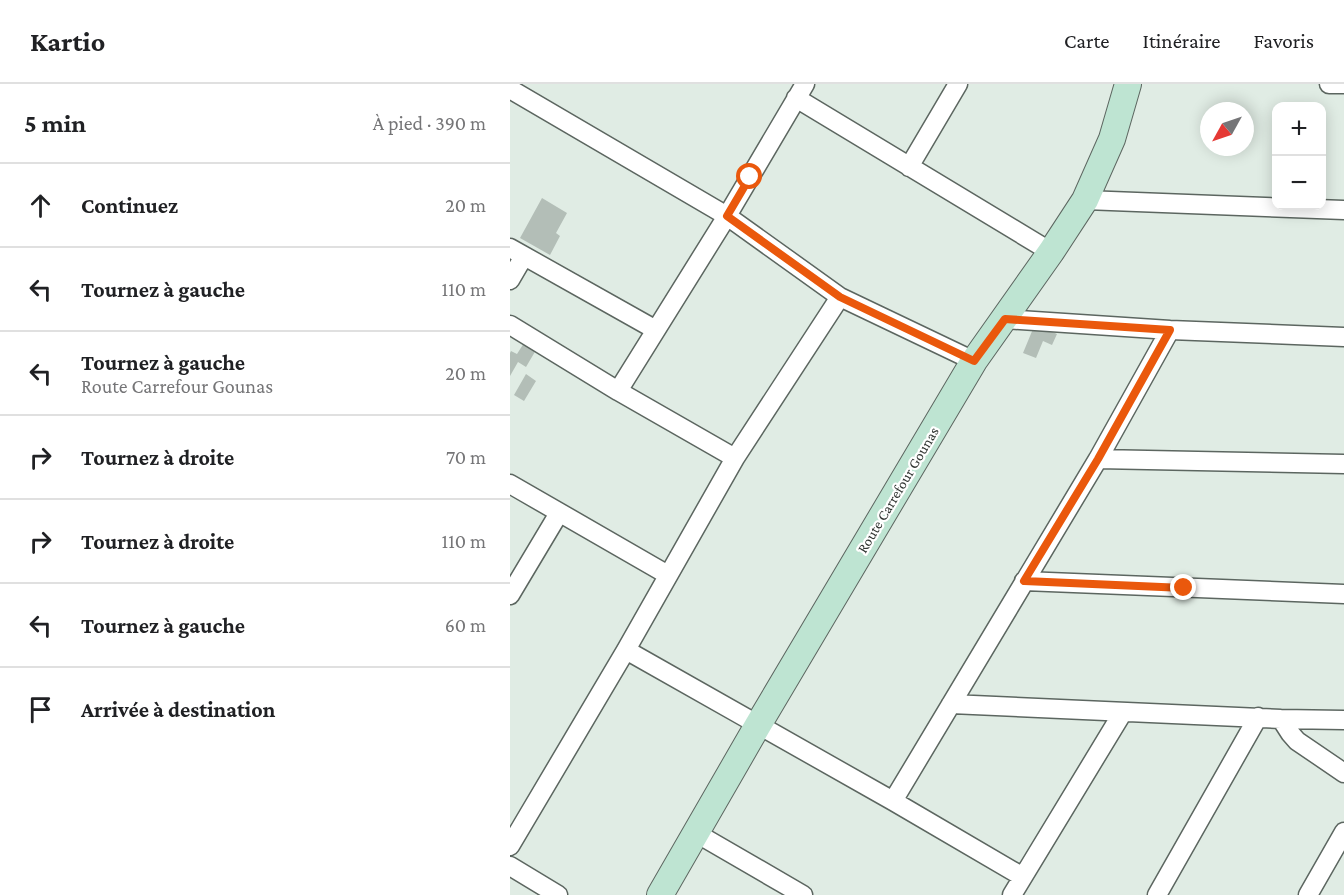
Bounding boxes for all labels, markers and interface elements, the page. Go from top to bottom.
text: Kartio [30,26,105,57]
text: Carte [1064,29,1110,53]
text: Itinéraire [1143,29,1220,53]
text: Favoris [1253,29,1314,53]
north arrow [1200,102,1254,156]
map controls [1272,102,1326,210]
button: + [1272,102,1326,156]
text: 5 min [24,109,86,138]
text: À pied · 390 m [373,112,486,134]
button: − [1272,156,1326,210]
route start [736,163,762,189]
icon: ahead [24,189,57,222]
text: Continuez [81,193,178,218]
text: 20 m [445,194,486,216]
icon: left [24,273,57,306]
text: Tournez à gauche [81,277,245,302]
text: 110 m [442,278,486,300]
text: Tournez à gauche [81,350,245,375]
icon: left [24,357,57,390]
text: 20 m [445,362,486,384]
text: Route Carrefour Gounas [81,375,273,397]
street label: Route Carrefour Gounas [854,424,942,556]
icon: right [24,441,57,474]
text: Tournez à droite [81,445,234,470]
text: 70 m [446,446,486,468]
icon: right [24,525,57,558]
text: Tournez à droite [81,529,234,554]
text: 110 m [442,530,486,552]
route end [1170,574,1196,600]
icon: left [24,609,57,642]
text: Tournez à gauche [81,613,245,638]
text: 60 m [445,614,486,636]
icon: arrive [24,693,57,726]
text: Arrivée à destination [81,697,275,722]

